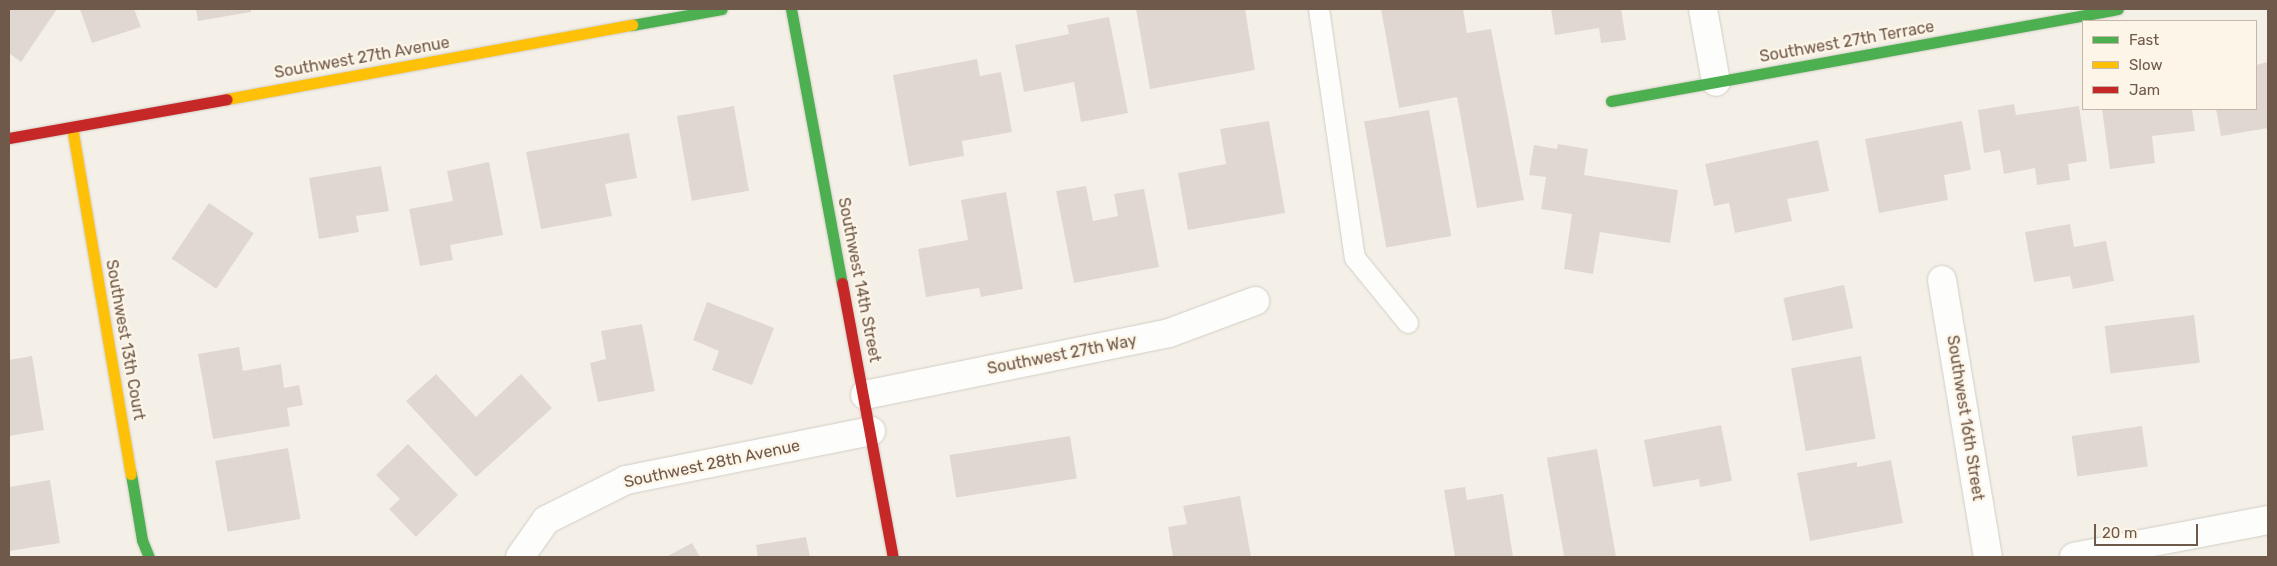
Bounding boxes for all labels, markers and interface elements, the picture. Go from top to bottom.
street label: Southwest 27th Terrace [1758,17,1936,67]
legend [2082,20,2257,110]
text: Fast [2129,31,2159,49]
street label: Southwest 27th Avenue [273,33,451,83]
text: Slow [2129,56,2162,74]
text: Jam [2129,81,2160,99]
street label: Southwest 14th Street [834,196,884,364]
street label: Southwest 13th Court [101,258,149,422]
street label: Southwest 27th Way [986,331,1138,379]
street label: Southwest 16th Street [1942,334,1988,502]
street label: Southwest 28th Avenue [622,436,802,492]
scale bar [2097,514,2201,546]
text: 20 m [2102,524,2137,542]

